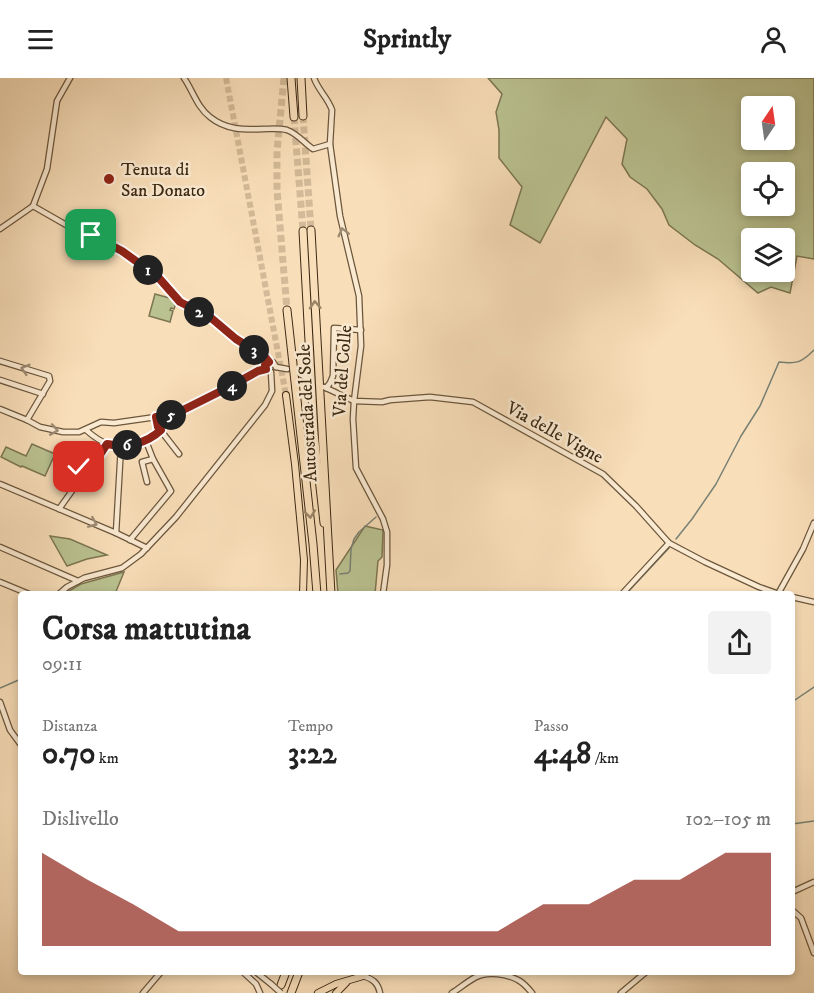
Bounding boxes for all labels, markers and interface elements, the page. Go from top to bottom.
text: Sprintly [363,22,451,56]
icon: menu [24,23,57,56]
icon: person [757,23,790,56]
north arrow [741,96,795,150]
map controls [741,96,795,282]
place label: Tenuta di San Donato [121,159,205,202]
button: locate [741,162,795,216]
marker: Tenuta di San Donato [102,172,116,186]
pin [65,209,116,260]
icon: arrive [74,218,107,251]
one-way arrow [338,227,351,237]
button: layers [741,228,795,282]
pin: 1 [133,255,163,285]
text: 1 [145,260,151,280]
pin: 2 [184,297,214,327]
one-way arrow [309,300,322,309]
text: 2 [195,302,203,322]
street label: Via del Colle [329,324,357,419]
pin: 3 [239,335,269,365]
text: 3 [251,340,257,360]
street label: Autostrada del Sole [293,344,323,482]
one-way arrow [20,364,31,376]
pin: 4 [217,371,247,401]
text: 4 [227,376,237,396]
street label: Via delle Vigne [501,397,607,469]
pin: 5 [156,400,186,430]
text: 5 [167,405,175,425]
one-way arrow [49,423,59,436]
pin: 6 [112,430,142,460]
text: 6 [123,435,131,455]
pin [53,441,104,492]
icon: check [62,450,95,483]
one-way arrow [303,510,316,519]
one-way arrow [86,516,97,528]
text: Corsa mattutina [42,609,251,650]
button: share [708,611,771,674]
text: 09:11 [42,652,83,677]
text: Distanza [42,716,97,736]
text: Tempo [288,716,333,736]
text: Passo [534,716,569,736]
text: 0.70 [42,736,95,773]
text: 3:22 [288,736,337,773]
text: 4:48 [534,736,591,773]
text: km [95,748,119,768]
text: /km [591,748,619,768]
text: Dislivello [42,807,119,832]
text: 102–105 m [685,807,771,832]

